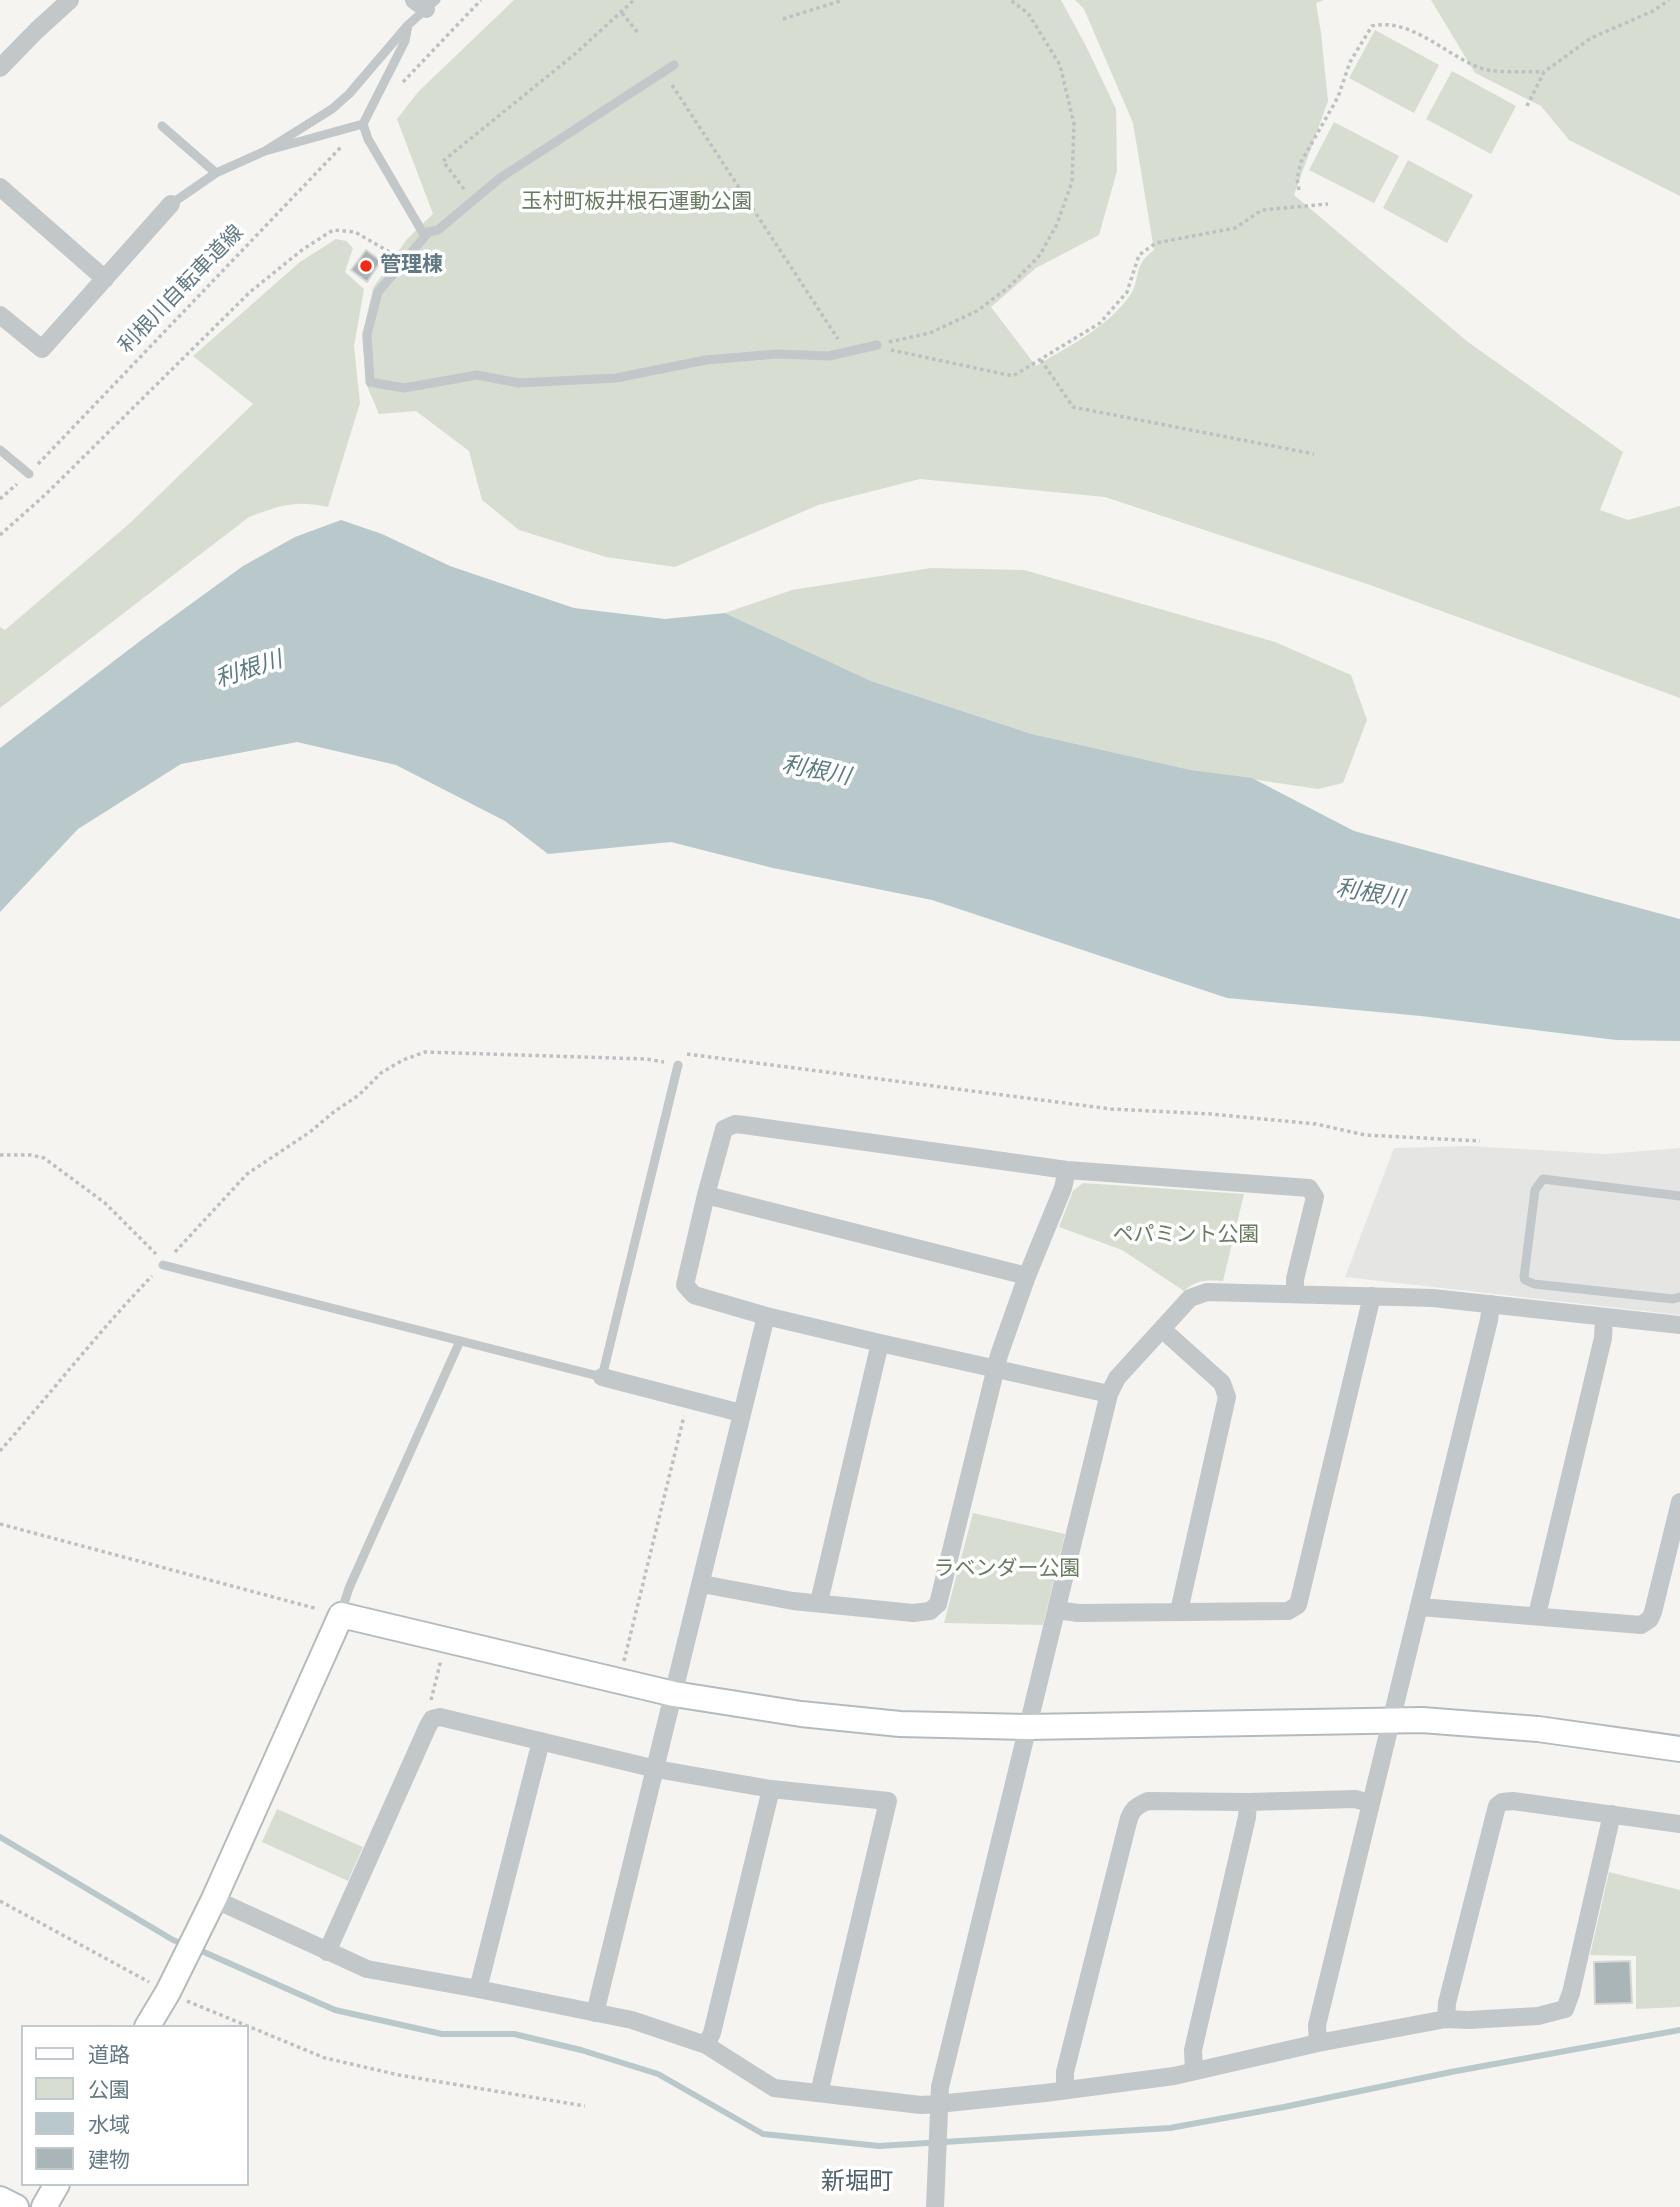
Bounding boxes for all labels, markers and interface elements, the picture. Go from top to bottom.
park label: 玉村町板井根石運動公園 [522,190,752,216]
street label: 利根川自転車道線 [115,221,249,359]
place label: 管理棟 [380,253,443,279]
marker: 管理棟 [358,258,374,274]
water label: 利根川 [212,647,286,695]
water label: 利根川 [780,752,852,792]
water label: 利根川 [1334,875,1406,915]
park label: ペパミント公園 [1113,1223,1259,1249]
park label: ラベンダー公園 [934,1557,1080,1583]
legend [21,2025,248,2186]
text: 道路 [88,2038,130,2070]
text: 公園 [88,2073,130,2105]
text: 水域 [88,2108,130,2140]
text: 建物 [88,2143,130,2175]
district label: 新堀町 [821,2169,893,2197]

